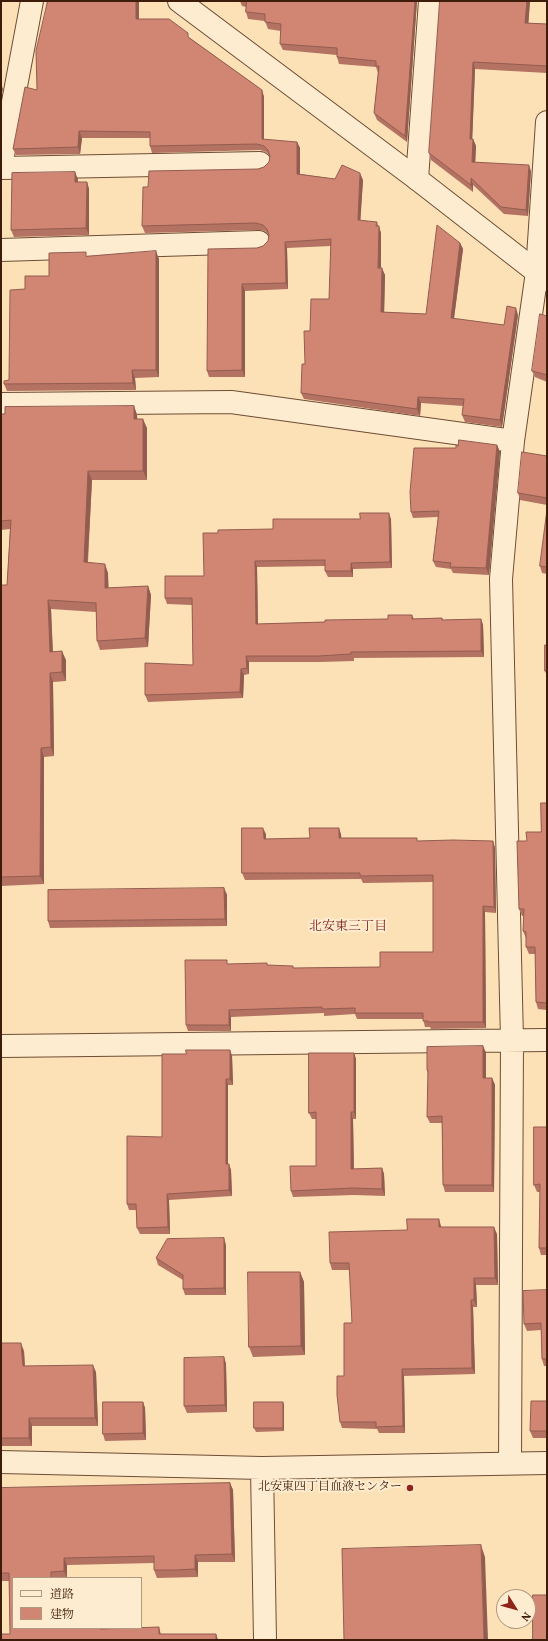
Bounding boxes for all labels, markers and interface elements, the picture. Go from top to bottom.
district label: 北安東三丁目 [309,920,387,936]
place label: 北安東四丁目血液センター [258,1481,402,1495]
marker: 北安東四丁目血液センター [405,1483,415,1493]
legend [12,1577,142,1629]
text: 道路 [50,1587,74,1603]
north arrow [496,1589,536,1629]
text: 建物 [50,1607,74,1623]
text: N [517,1608,534,1624]

